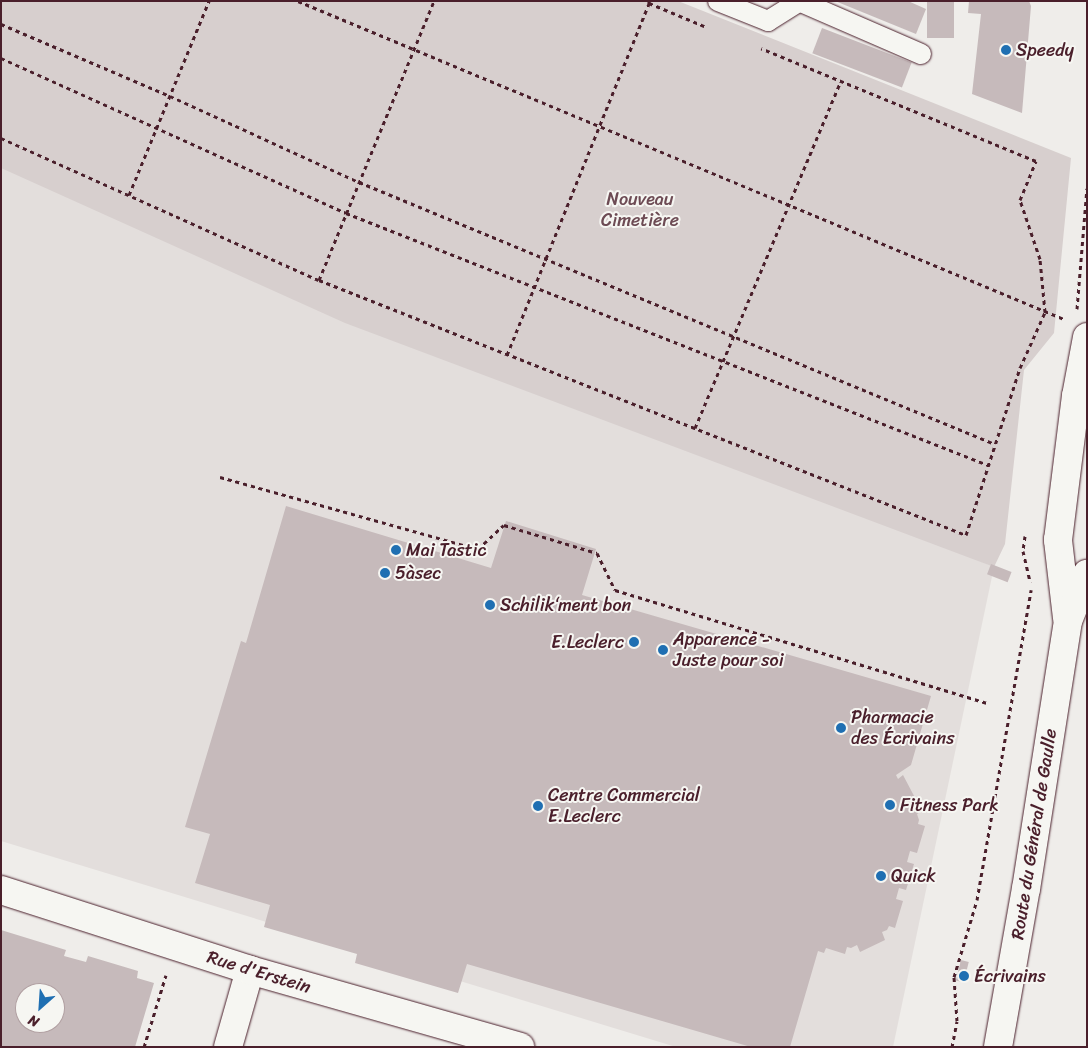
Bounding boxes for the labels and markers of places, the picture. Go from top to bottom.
place label: Speedy [1016,39,1074,61]
marker: Speedy [1000,44,1012,56]
place label: Mai Tastic [406,539,487,561]
marker: Mai Tastic [390,544,402,556]
place label: 5àsec [395,562,442,584]
marker: 5àsec [379,567,391,579]
place label: Schilik‘ment bon [500,594,632,616]
marker: Schilik‘ment bon [484,599,496,611]
place label: Apparence - Juste pour soi [673,629,784,672]
place label: E.Leclerc [551,631,624,653]
marker: E.Leclerc [628,636,640,648]
marker: Apparence - Juste pour soi [657,644,669,656]
place label: Pharmacie des Écrivains [851,707,954,750]
marker: Pharmacie des Écrivains [835,722,847,734]
place label: Centre Commercial E.Leclerc [548,785,700,828]
place label: Fitness Park [900,794,999,816]
marker: Fitness Park [884,799,896,811]
marker: Centre Commercial E.Leclerc [532,800,544,812]
place label: Quick [891,865,936,887]
marker: Quick [875,870,887,882]
place label: Écrivains [974,965,1046,987]
marker: Écrivains [958,970,970,982]

